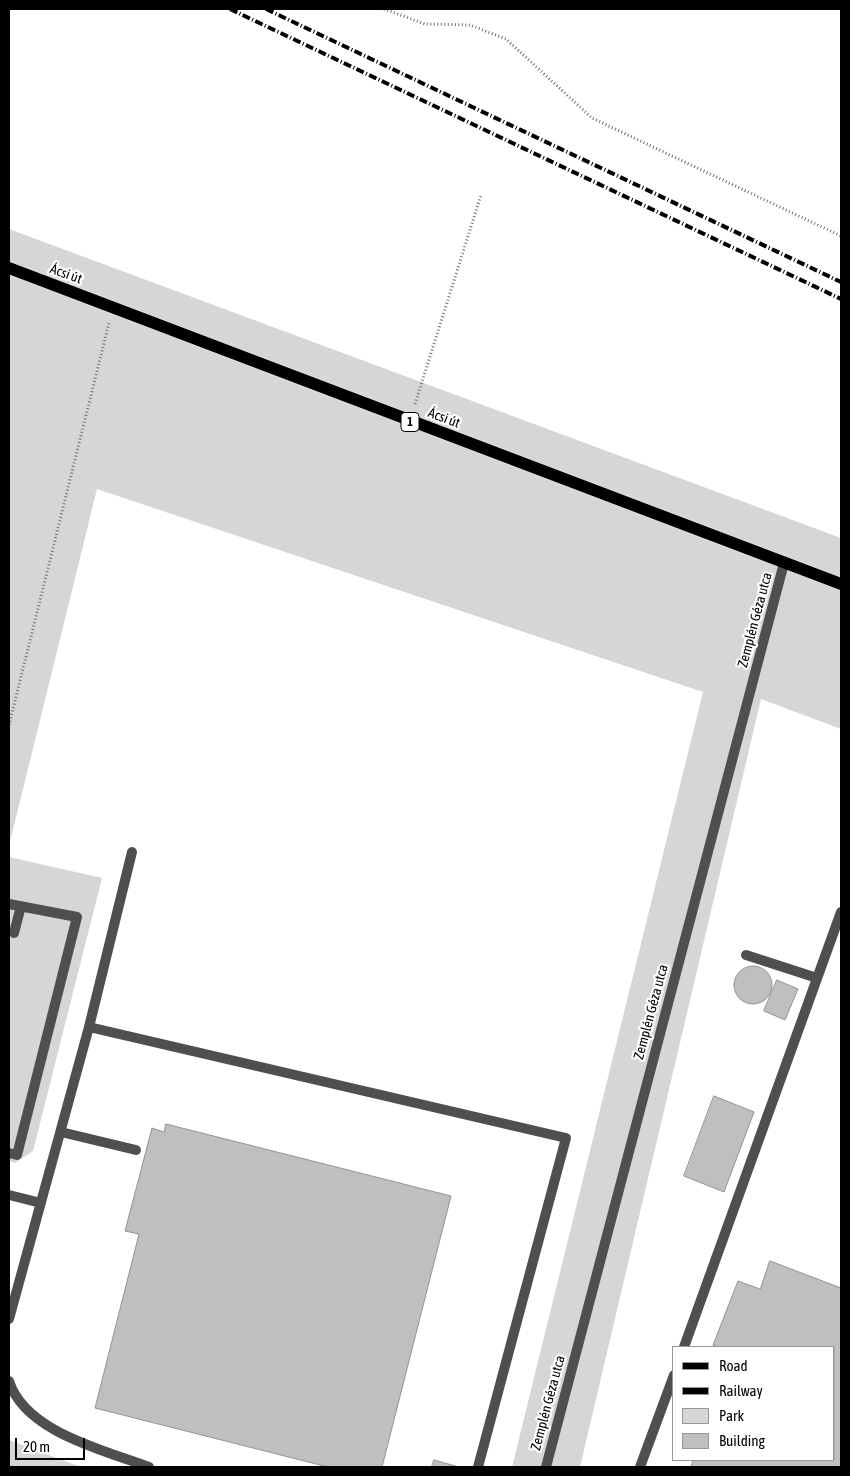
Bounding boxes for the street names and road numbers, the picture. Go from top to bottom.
street label: Ácsi út [48,260,84,288]
street label: Ácsi út [426,404,462,432]
road number: 1 [401,412,419,432]
street label: Zemplén Géza utca [734,571,776,669]
street label: Zemplén Géza utca [630,963,672,1061]
street label: Zemplén Géza utca [527,1354,569,1452]

